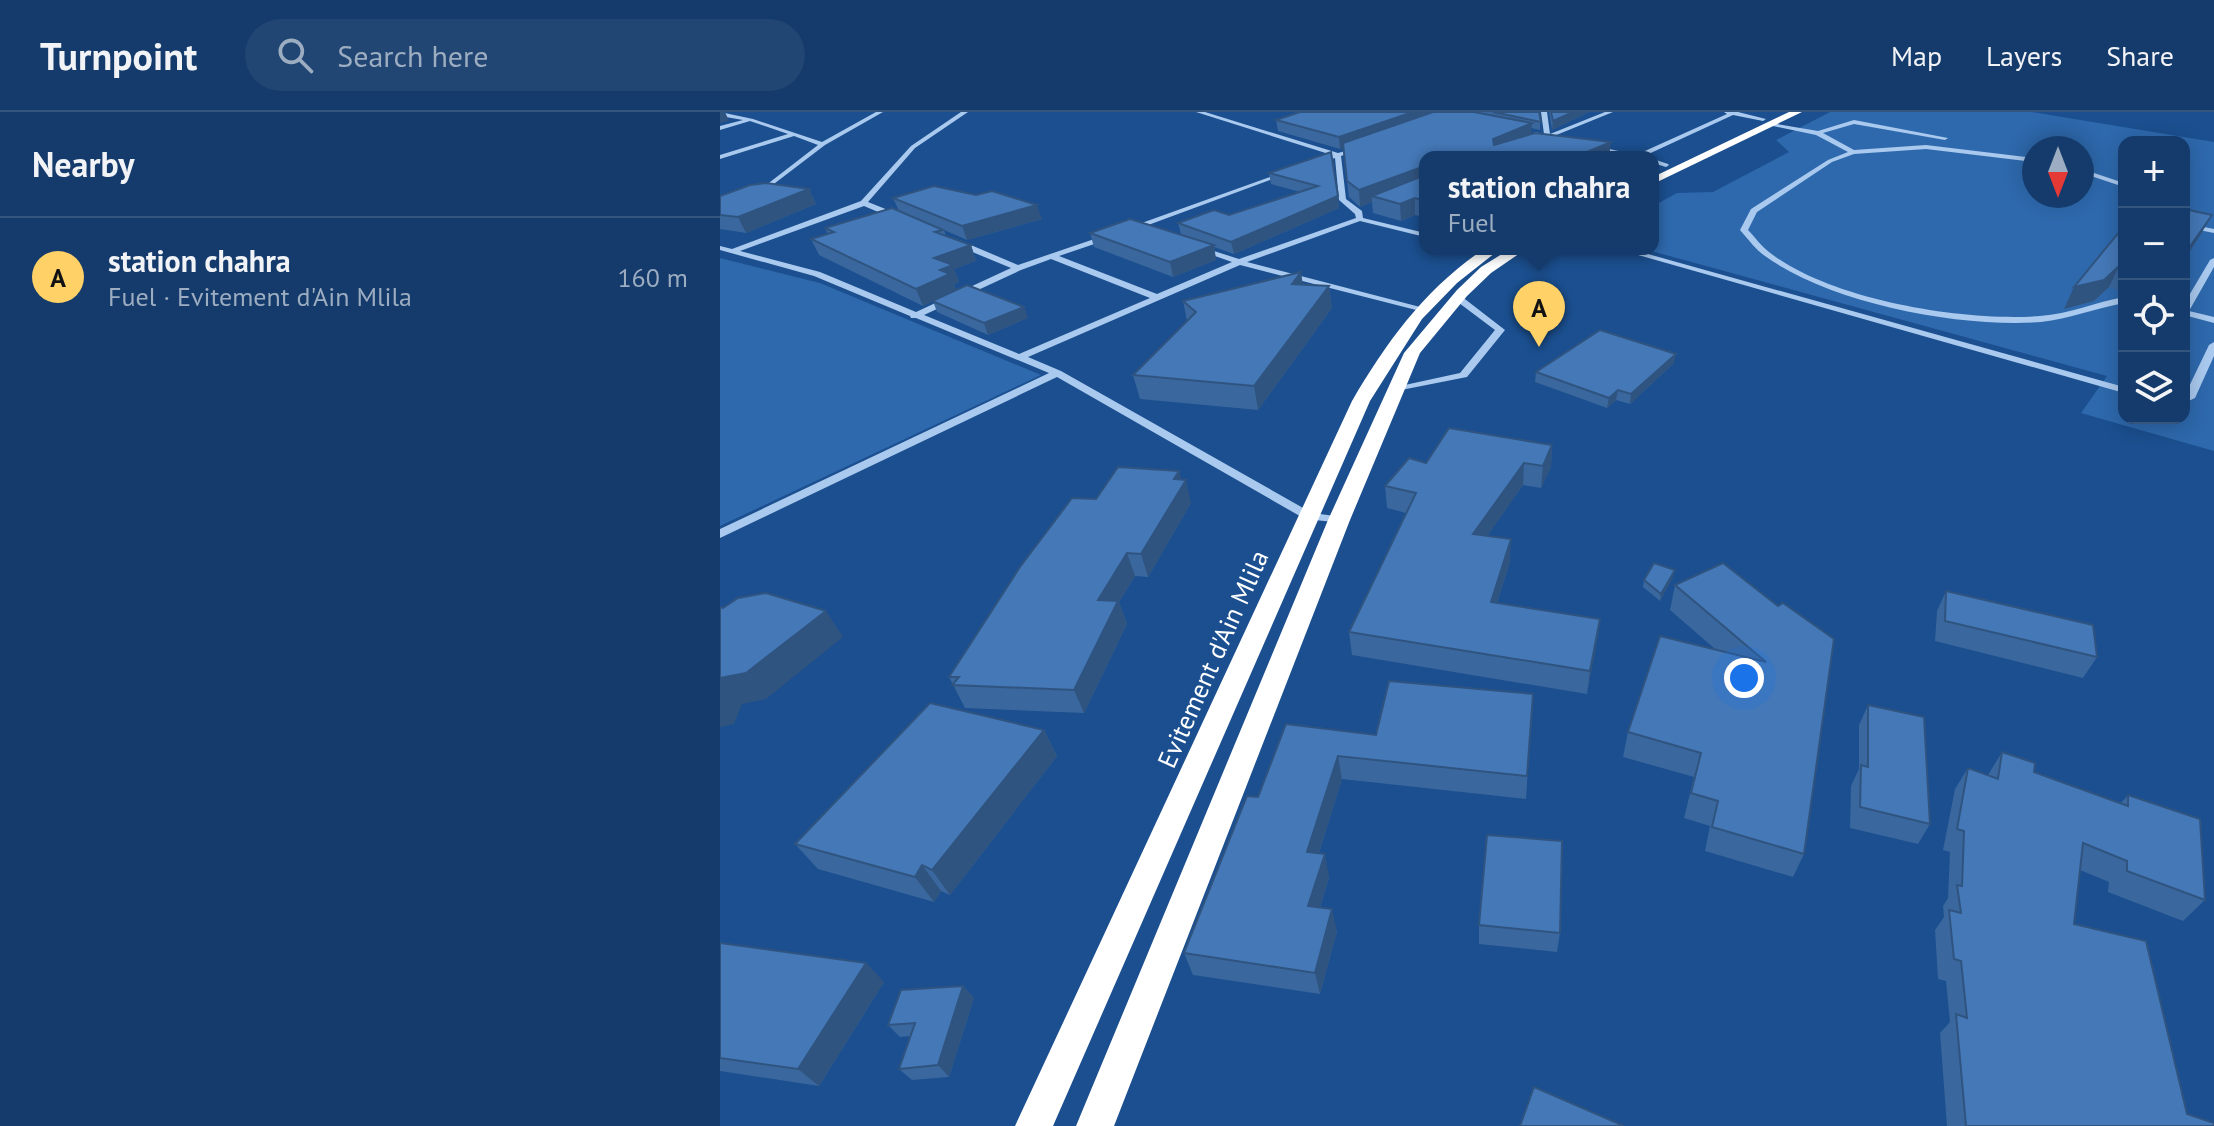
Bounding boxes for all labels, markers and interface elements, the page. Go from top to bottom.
search box [245,19,805,91]
text: Turnpoint [40,31,197,80]
icon: search [273,33,317,77]
text: Search here [337,36,489,75]
text: Map [1891,37,1942,74]
text: Layers [1986,37,2062,74]
text: Share [2106,37,2174,74]
north arrow [2022,136,2094,208]
map controls [2118,136,2190,424]
button: + [2118,136,2190,208]
text: Nearby [32,142,134,186]
popup [1419,151,1659,255]
text: station chahra [1448,167,1630,206]
text: Fuel [1448,206,1496,239]
button: − [2118,208,2190,280]
text: station chahra [108,241,291,280]
text: A [50,261,66,294]
text: 160 m [617,261,688,294]
text: Fuel · Evitement d'Ain Mlila [108,280,412,313]
button: locate [2118,280,2190,352]
pin: A [1513,281,1565,347]
button: layers [2118,352,2190,424]
street label: Evitement d'Ain Mlila [1150,545,1275,773]
your location [1724,658,1764,698]

